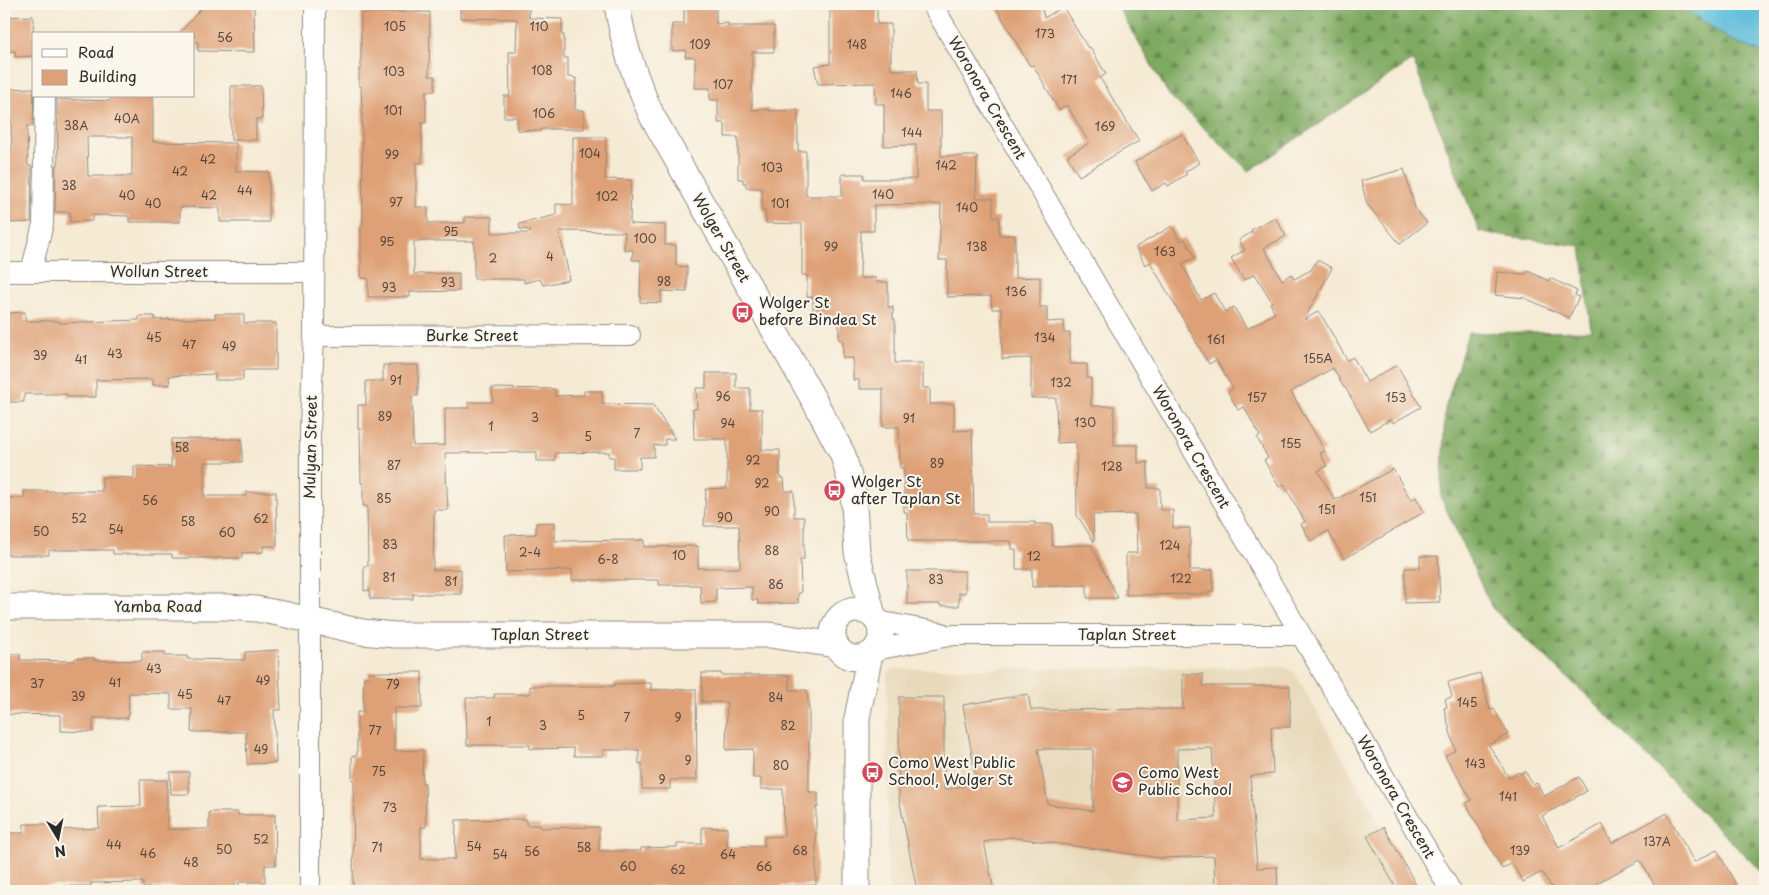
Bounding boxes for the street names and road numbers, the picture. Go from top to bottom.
street label: Woronora Crescent [944,31,1033,163]
street label: Wolger Street [687,188,757,286]
street label: Wollun Street [110,259,208,282]
street label: Burke Street [426,323,518,346]
street label: Woronora Crescent [1148,380,1237,512]
street label: Mulyan Street [297,395,322,499]
street label: Yamba Road [114,594,202,617]
street label: Taplan Street [491,622,589,645]
street label: Taplan Street [1078,622,1176,645]
street label: Woronora Crescent [1353,730,1442,862]

